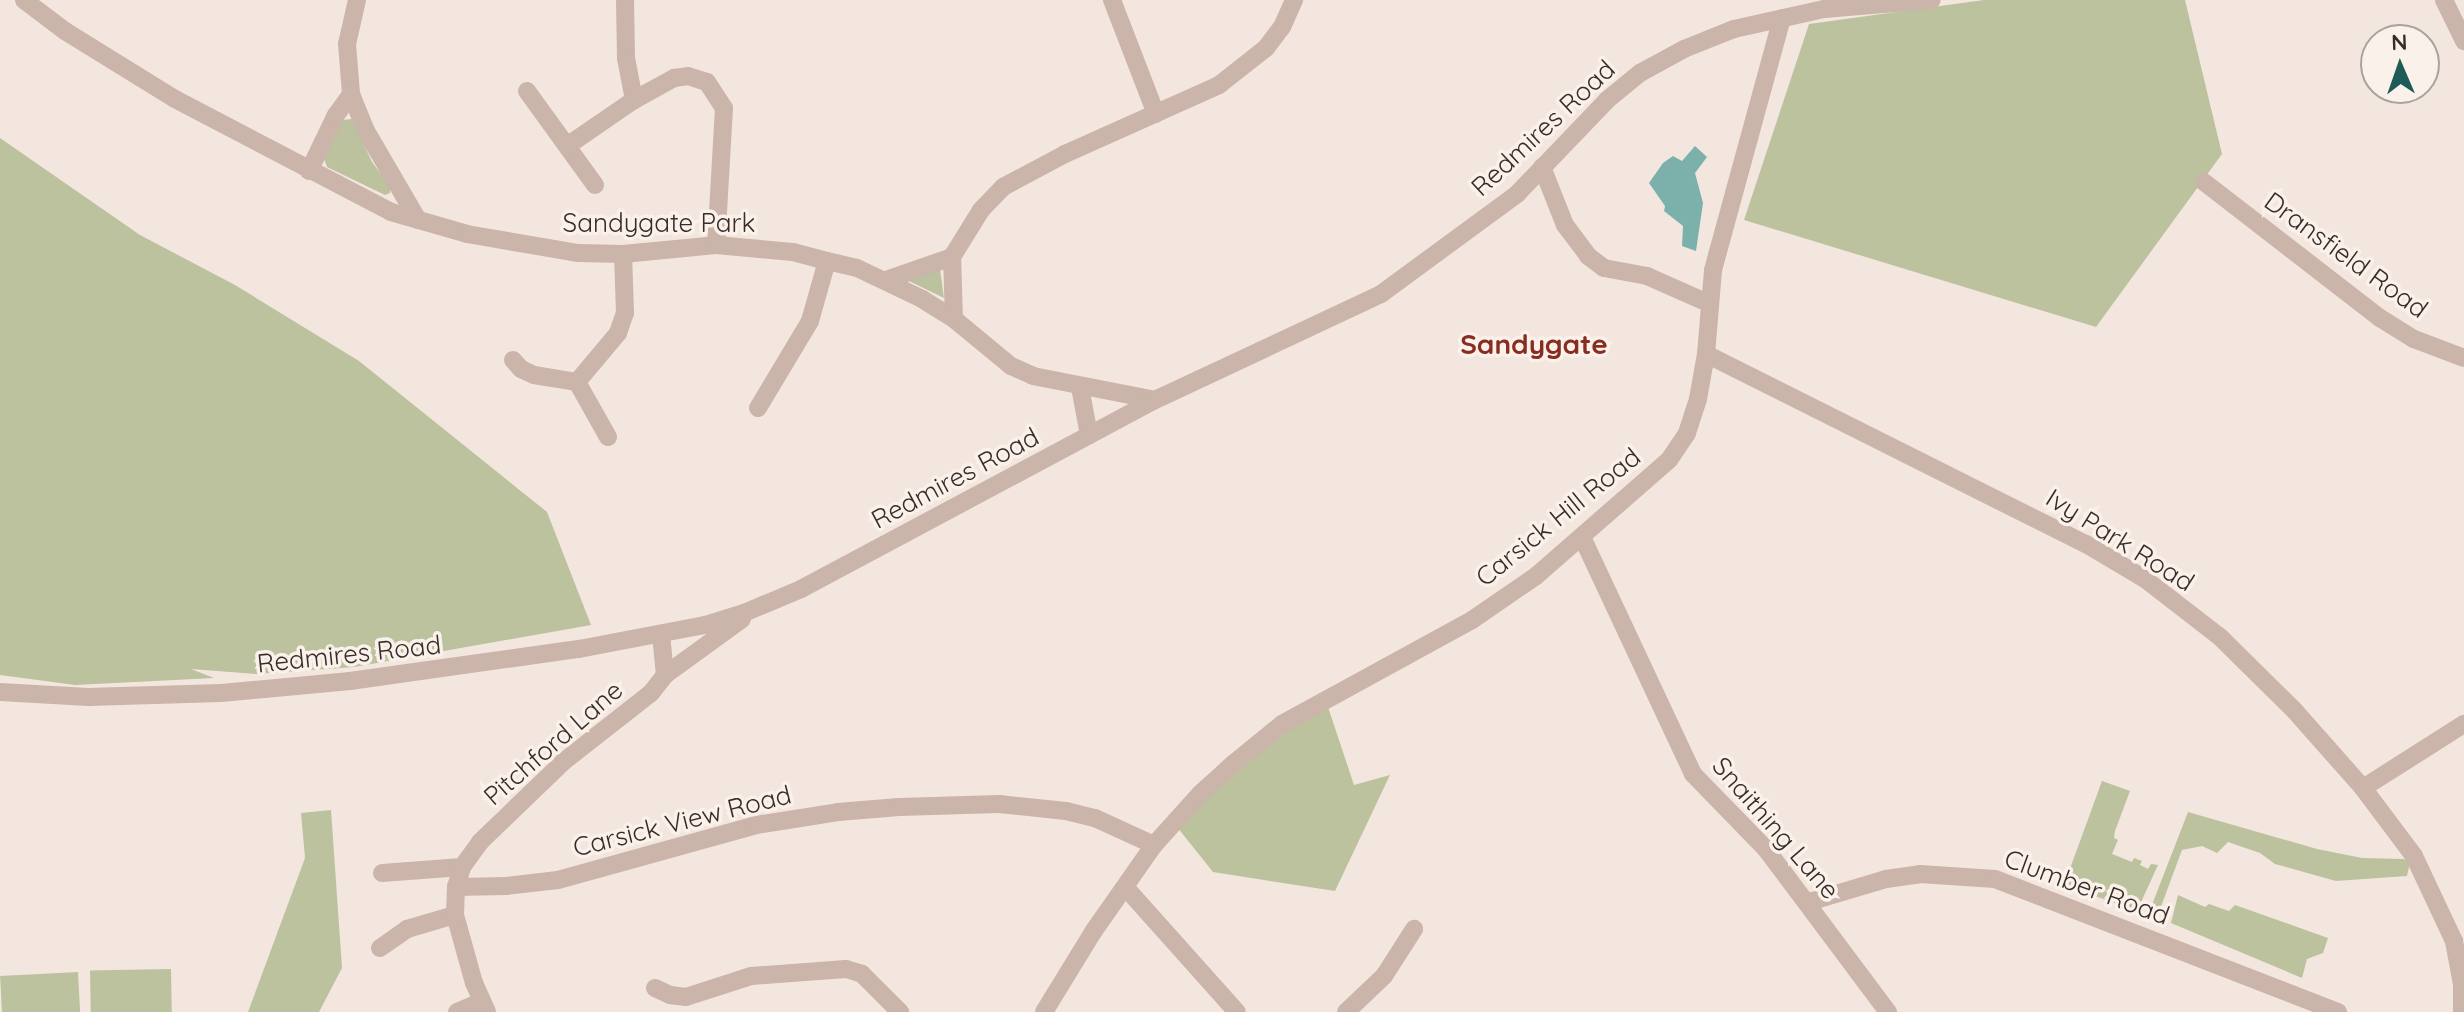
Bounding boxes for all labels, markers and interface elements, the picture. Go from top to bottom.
north arrow [2360,24,2440,104]
text: N [2391,28,2408,56]
street label: Redmires Road [1465,54,1621,202]
street label: Dransfield Road [2258,185,2434,325]
street label: Sandygate Park [563,207,755,239]
district label: Sandygate [1460,327,1608,361]
street label: Redmires Road [866,421,1044,535]
street label: Carsick Hill Road [1469,441,1647,593]
street label: Ivy Park Road [2040,482,2200,598]
street label: Redmires Road [255,629,443,679]
street label: Pitchford Lane [477,674,629,812]
street label: Snaithing Lane [1706,751,1846,905]
street label: Carsick View Road [570,779,794,863]
street label: Clumber Road [2000,843,2174,931]

